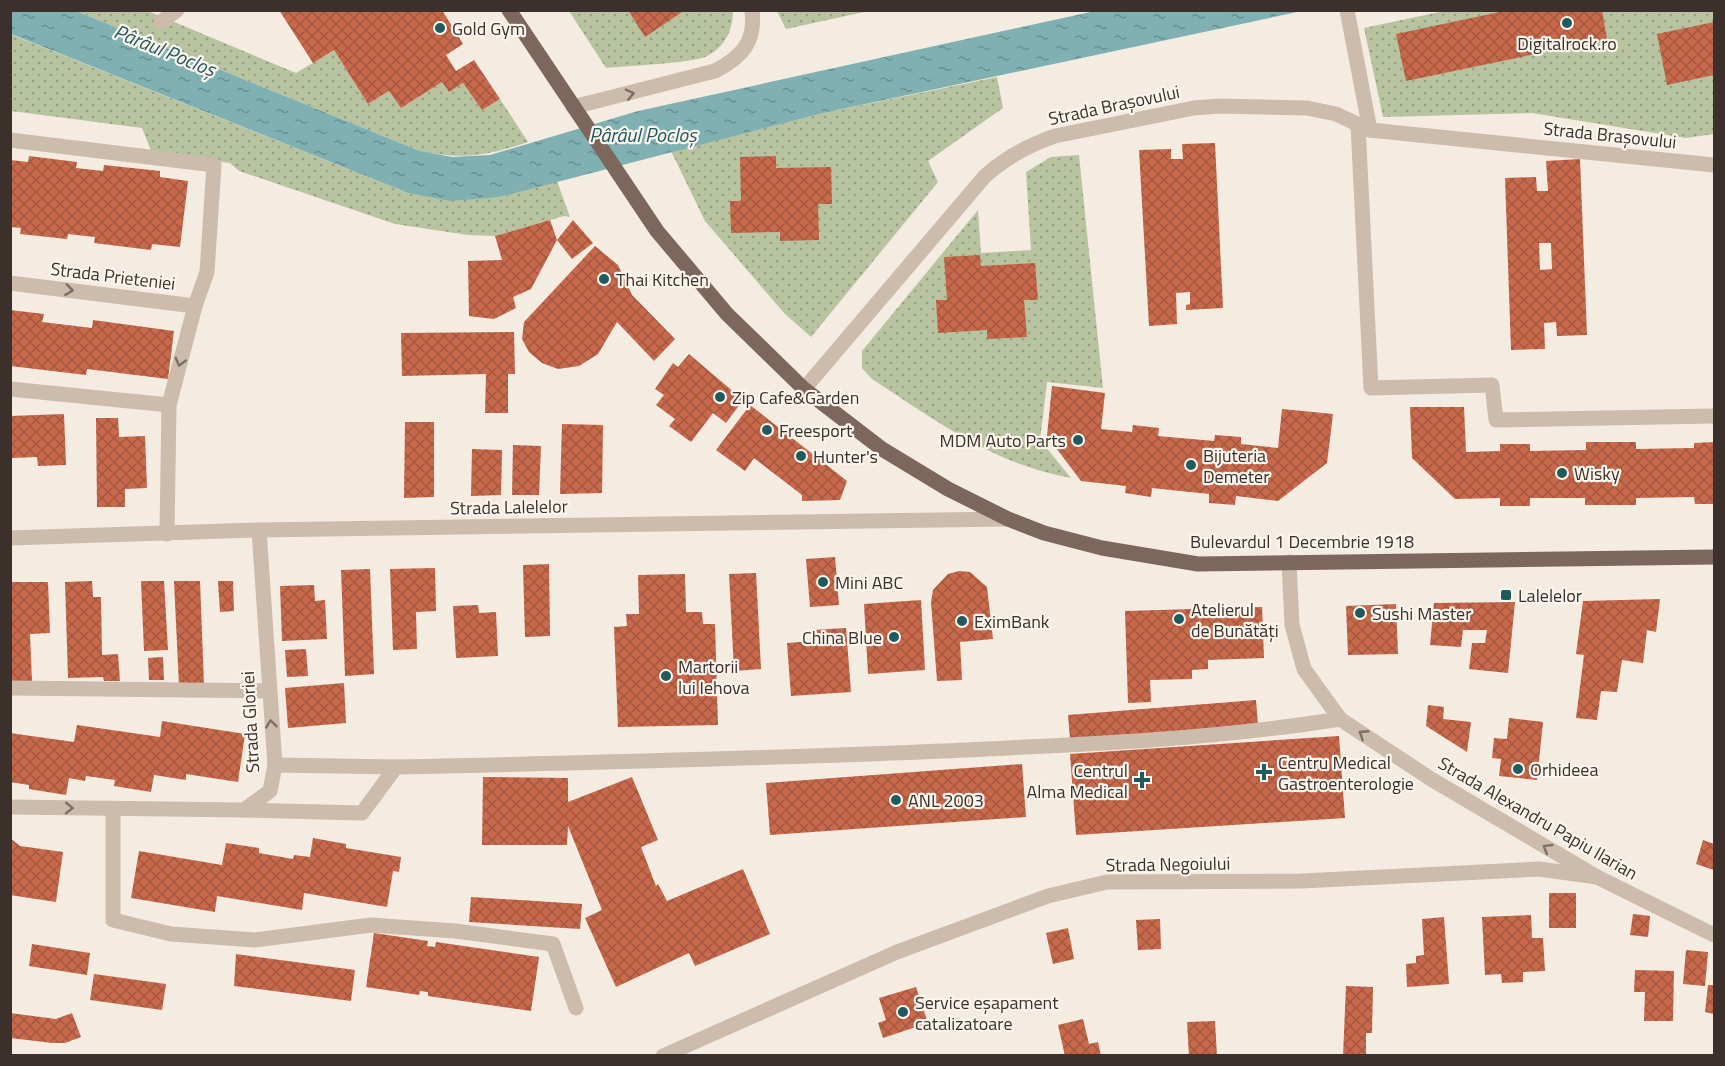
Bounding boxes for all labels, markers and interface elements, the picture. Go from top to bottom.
place label: Gold Gym [452,15,525,42]
water label: Pârâul Pocloș [109,16,222,85]
marker: Digitalrock.ro [1560,16,1574,30]
marker: Gold Gym [433,21,447,35]
place label: Digitalrock.ro [1517,30,1617,57]
street label: Strada Brașovului [1046,78,1182,132]
one-way arrow [625,88,635,101]
street label: Strada Brașovului [1542,115,1678,155]
water label: Pârâul Pocloș [589,119,698,150]
street label: Strada Prieteniei [49,255,177,297]
place label: Thai Kitchen [616,266,709,293]
marker: Thai Kitchen [597,272,611,286]
one-way arrow [64,283,73,296]
one-way arrow [175,357,187,367]
place label: Zip Cafe&Garden [732,384,859,411]
marker: Zip Cafe&Garden [713,390,727,404]
place label: Freesport [779,417,853,444]
marker: Freesport [760,423,774,437]
place label: MDM Auto Parts [940,427,1066,454]
marker: MDM Auto Parts [1071,433,1085,447]
place label: Bijuteria Demeter [1203,442,1269,490]
place label: Hunter's [813,443,878,470]
marker: Hunter's [794,449,808,463]
marker: Bijuteria Demeter [1184,458,1198,472]
place label: Wisky [1574,460,1620,487]
marker: Wisky [1555,466,1569,480]
street label: Strada Lalelelor [450,492,568,522]
street label: Bulevardul 1 Decembrie 1918 [1190,528,1414,555]
place label: Mini ABC [835,569,903,596]
marker: Mini ABC [816,575,830,589]
place label: Lalelelor [1518,582,1582,609]
marker: Lalelelor [1499,588,1513,602]
place label: Atelierul de Bunătăți [1191,596,1279,644]
place label: Sushi Master [1372,600,1471,627]
marker: Sushi Master [1353,606,1367,620]
place label: EximBank [974,608,1050,635]
marker: Atelierul de Bunătăți [1172,612,1186,626]
marker: EximBank [955,614,969,628]
place label: China Blue [802,624,882,651]
marker: China Blue [887,630,901,644]
place label: Martorii lui Iehova [678,653,750,701]
marker: Martorii lui Iehova [659,669,673,683]
street label: Strada Gloriei [234,671,266,773]
one-way arrow [265,719,278,728]
one-way arrow [1359,730,1370,741]
place label: Centru Medical Gastroenterologie [1278,749,1414,797]
street label: Strada Alexandru Papiu Ilarian [1433,750,1643,886]
place label: Orhideea [1530,756,1598,783]
place label: Centrul Alma Medical [1026,757,1128,805]
marker: Orhideea [1511,762,1525,776]
marker: Centru Medical Gastroenterologie [1255,763,1273,781]
marker: Centrul Alma Medical [1133,771,1151,789]
place label: ANL 2003 [908,787,984,814]
marker: ANL 2003 [889,793,903,807]
one-way arrow [64,802,73,814]
one-way arrow [1543,843,1553,855]
street label: Strada Negoiului [1105,849,1231,879]
place label: Service eșapament catalizatoare [915,989,1059,1037]
marker: Service eșapament catalizatoare [896,1005,910,1019]

